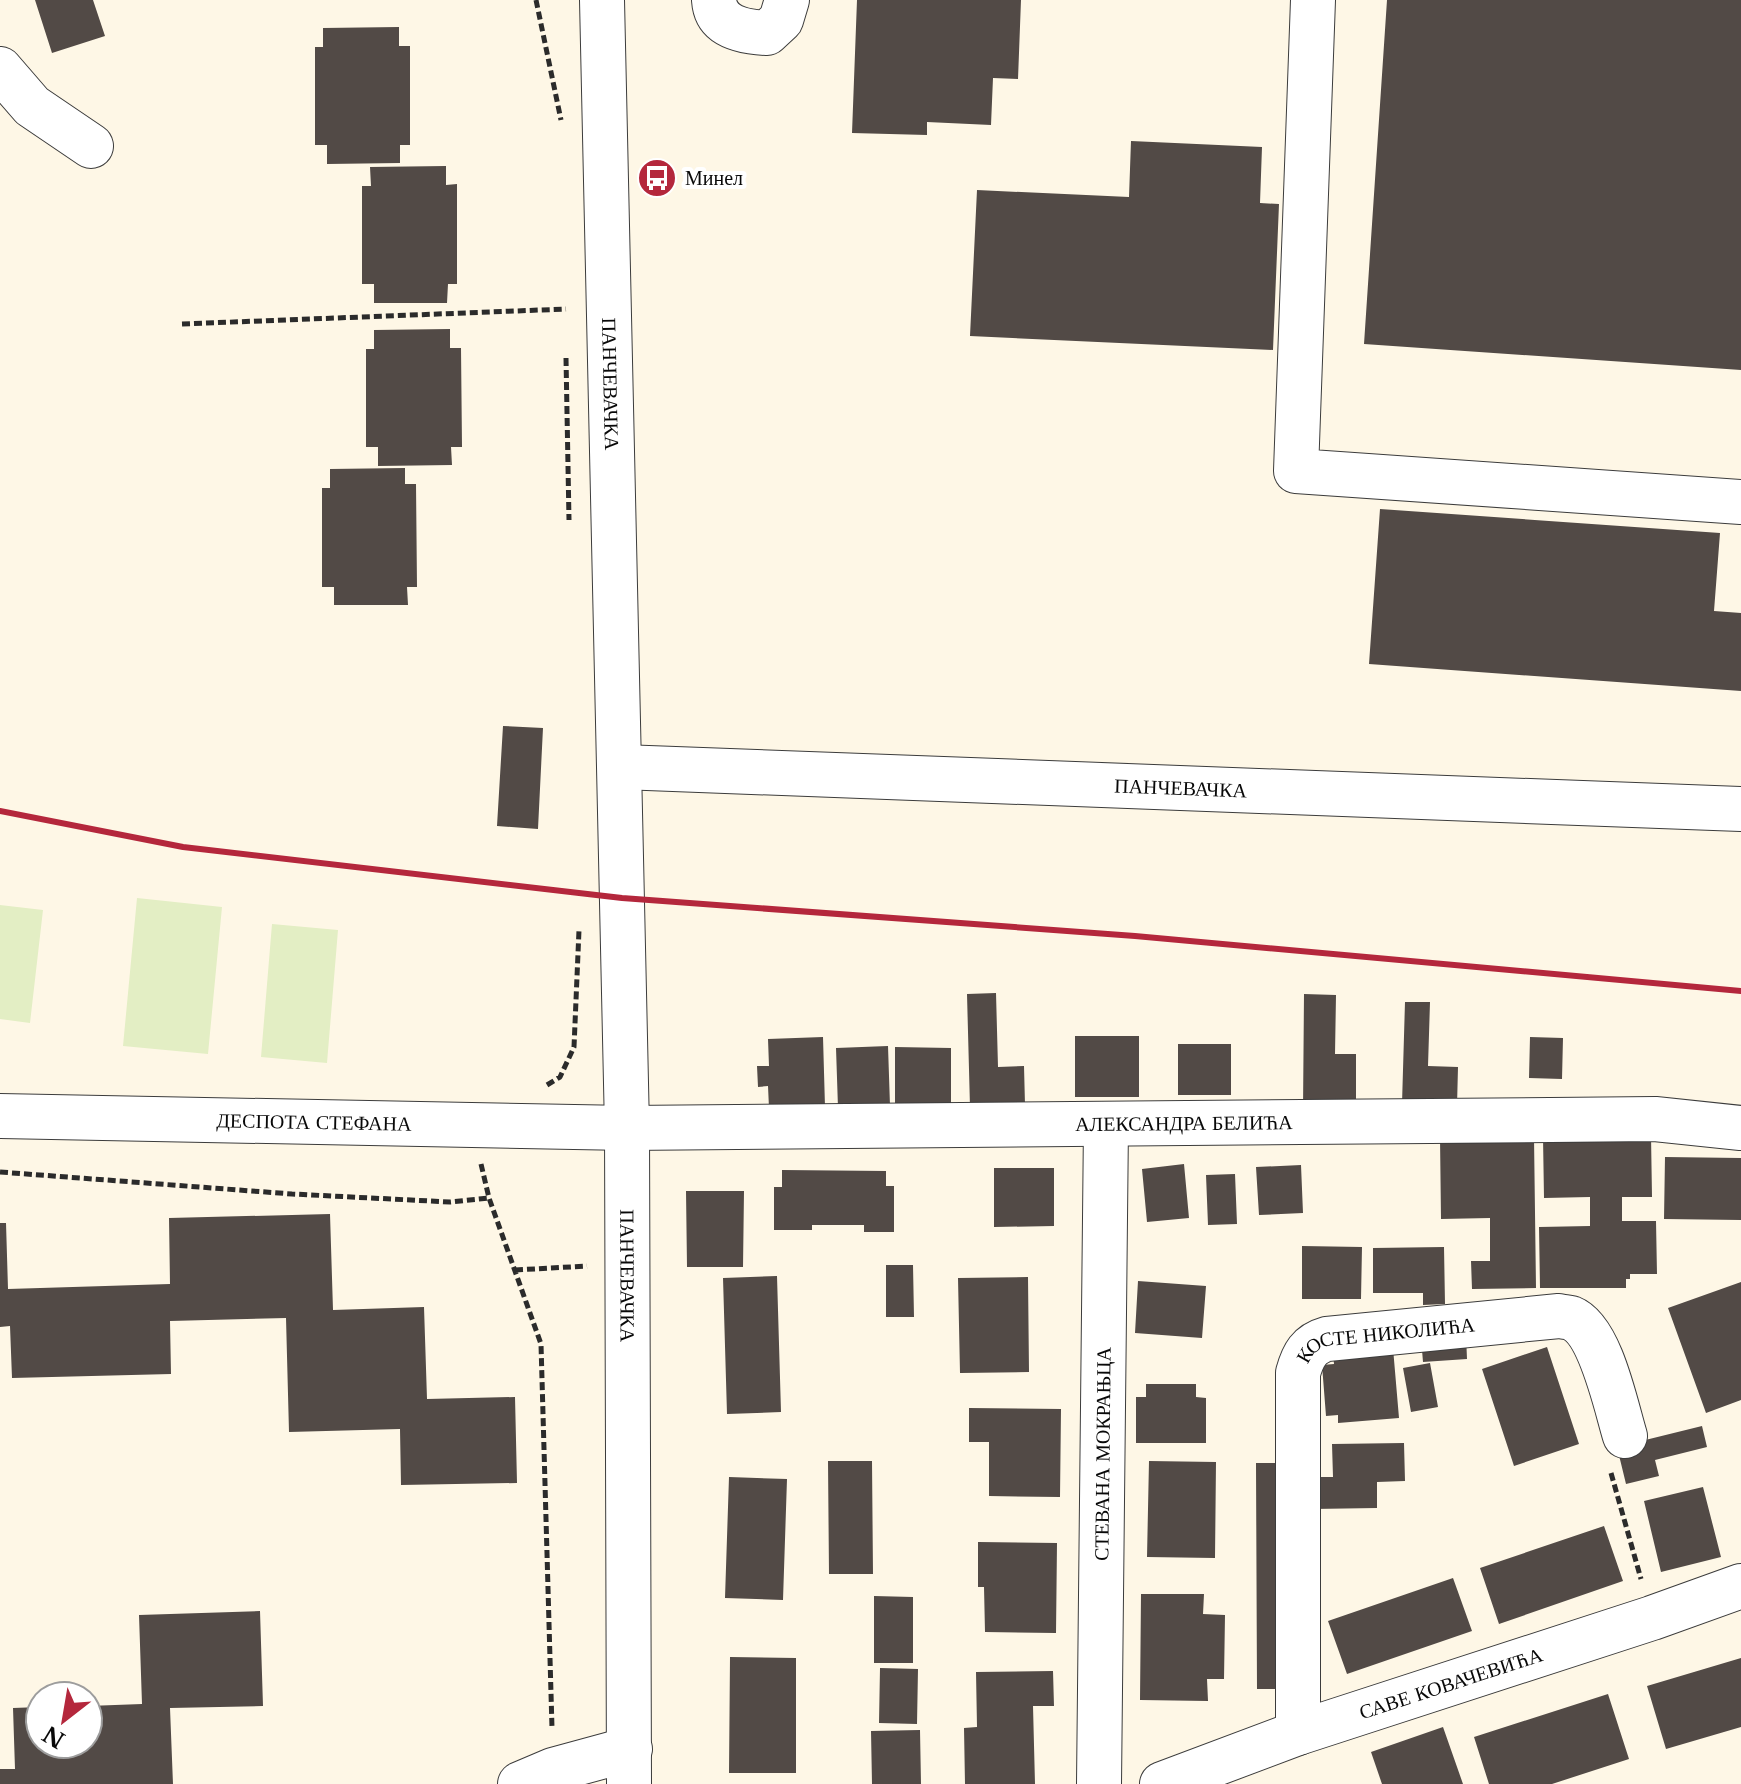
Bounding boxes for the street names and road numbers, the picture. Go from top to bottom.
street label: ПАНЧЕВАЧКА [597,317,624,451]
street label: ПАНЧЕВАЧКА [1114,774,1248,802]
street label: ДЕСПОТА СТЕФАНА [216,1108,412,1136]
street label: АЛЕКСАНДРА БЕЛИЋА [1075,1110,1293,1136]
street label: ПАНЧЕВАЧКА [615,1209,640,1343]
street label: КОСТЕ НИКОЛИЋА [1291,1312,1477,1367]
street label: СТЕВАНА МОКРАЊЦА [1089,1346,1116,1561]
street label: САВЕ КОВАЧЕВИЋА [1356,1642,1546,1724]

